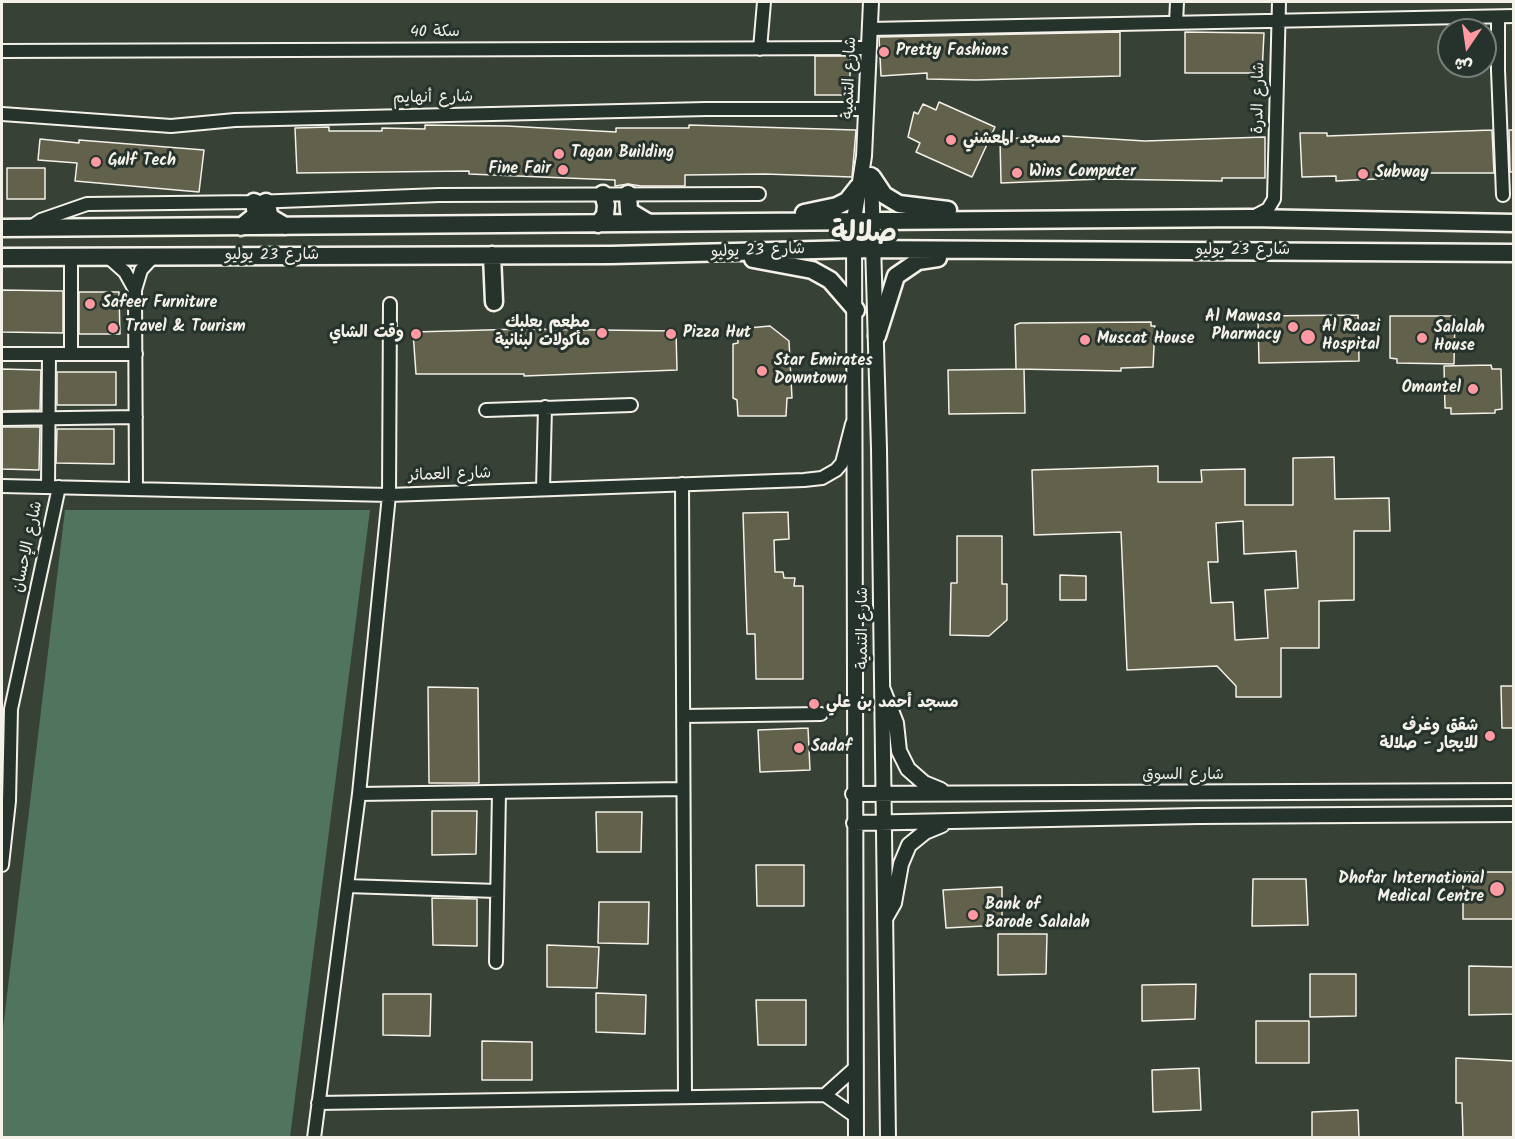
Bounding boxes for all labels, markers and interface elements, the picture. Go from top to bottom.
north arrow [1437,18,1497,78]
street label: سكة 40 [410,23,460,43]
street label: شارع التنمية [840,37,862,119]
place label: Pretty Fashions [896,42,1008,62]
marker: Pretty Fashions [877,45,891,59]
text: ش [1452,50,1475,78]
street label: شارع الدرة [1250,62,1270,134]
street label: شارع أنهايم [393,89,473,109]
place label: مسجد المعشني [963,130,1061,150]
marker: مسجد المعشني [944,133,958,147]
place label: Tagan Building [571,144,674,164]
marker: Tagan Building [552,147,566,161]
place label: Gulf Tech [108,152,176,172]
marker: Gulf Tech [89,155,103,169]
place label: Fine Fair [489,160,551,180]
marker: Fine Fair [556,163,570,177]
place label: Wins Computer [1029,163,1136,183]
place label: Subway [1375,164,1429,184]
marker: Wins Computer [1010,166,1024,180]
marker: Subway [1356,167,1370,181]
district label: صلالة [831,219,897,253]
street label: شارع 23 يوليو [711,241,805,263]
street label: شارع 23 يوليو [1196,241,1290,261]
street label: شارع 23 يوليو [225,246,319,266]
place label: Safeer Furniture [102,294,217,314]
marker: Safeer Furniture [83,297,97,311]
place label: Al Mawasa Pharmacy [1205,308,1281,346]
place label: مطعم بعلبك مأكولات لبنانية [495,314,590,352]
place label: Travel & Tourism [125,318,246,338]
place label: Al Raazi Hospital [1322,318,1380,356]
place label: Salalah House [1434,319,1485,357]
marker: Al Mawasa Pharmacy [1286,320,1300,334]
marker: Travel & Tourism [106,321,120,335]
place label: وقت الشاي [329,324,404,344]
place label: Pizza Hut [683,324,751,344]
marker: مطعم بعلبك مأكولات لبنانية [595,326,609,340]
marker: وقت الشاي [409,327,423,341]
marker: Pizza Hut [664,327,678,341]
marker: Al Raazi Hospital [1299,328,1317,346]
place label: Muscat House [1097,330,1194,350]
marker: Salalah House [1415,331,1429,345]
marker: Muscat House [1078,333,1092,347]
place label: Star Emirates Downtown [774,352,873,390]
marker: Star Emirates Downtown [755,364,769,378]
place label: Omantel [1402,379,1461,399]
marker: Omantel [1466,382,1480,396]
street label: شارع العمائر [408,465,492,487]
street label: شارع الإحسان [10,500,48,594]
street label: شارع التنمية [854,587,874,669]
place label: مسجد أحمد بن علي [826,694,958,714]
marker: مسجد أحمد بن علي [807,697,821,711]
place label: شقق وغرف للايجار - صلالة [1379,717,1478,755]
marker: شقق وغرف للايجار - صلالة [1483,729,1497,743]
place label: Sadaf [811,738,852,758]
marker: Sadaf [792,741,806,755]
street label: شارع السوق [1142,766,1224,786]
place label: Dhofar International Medical Centre [1338,870,1484,908]
marker: Dhofar International Medical Centre [1488,880,1506,898]
place label: Bank of Barode Salalah [985,896,1090,934]
marker: Bank of Barode Salalah [966,908,980,922]

